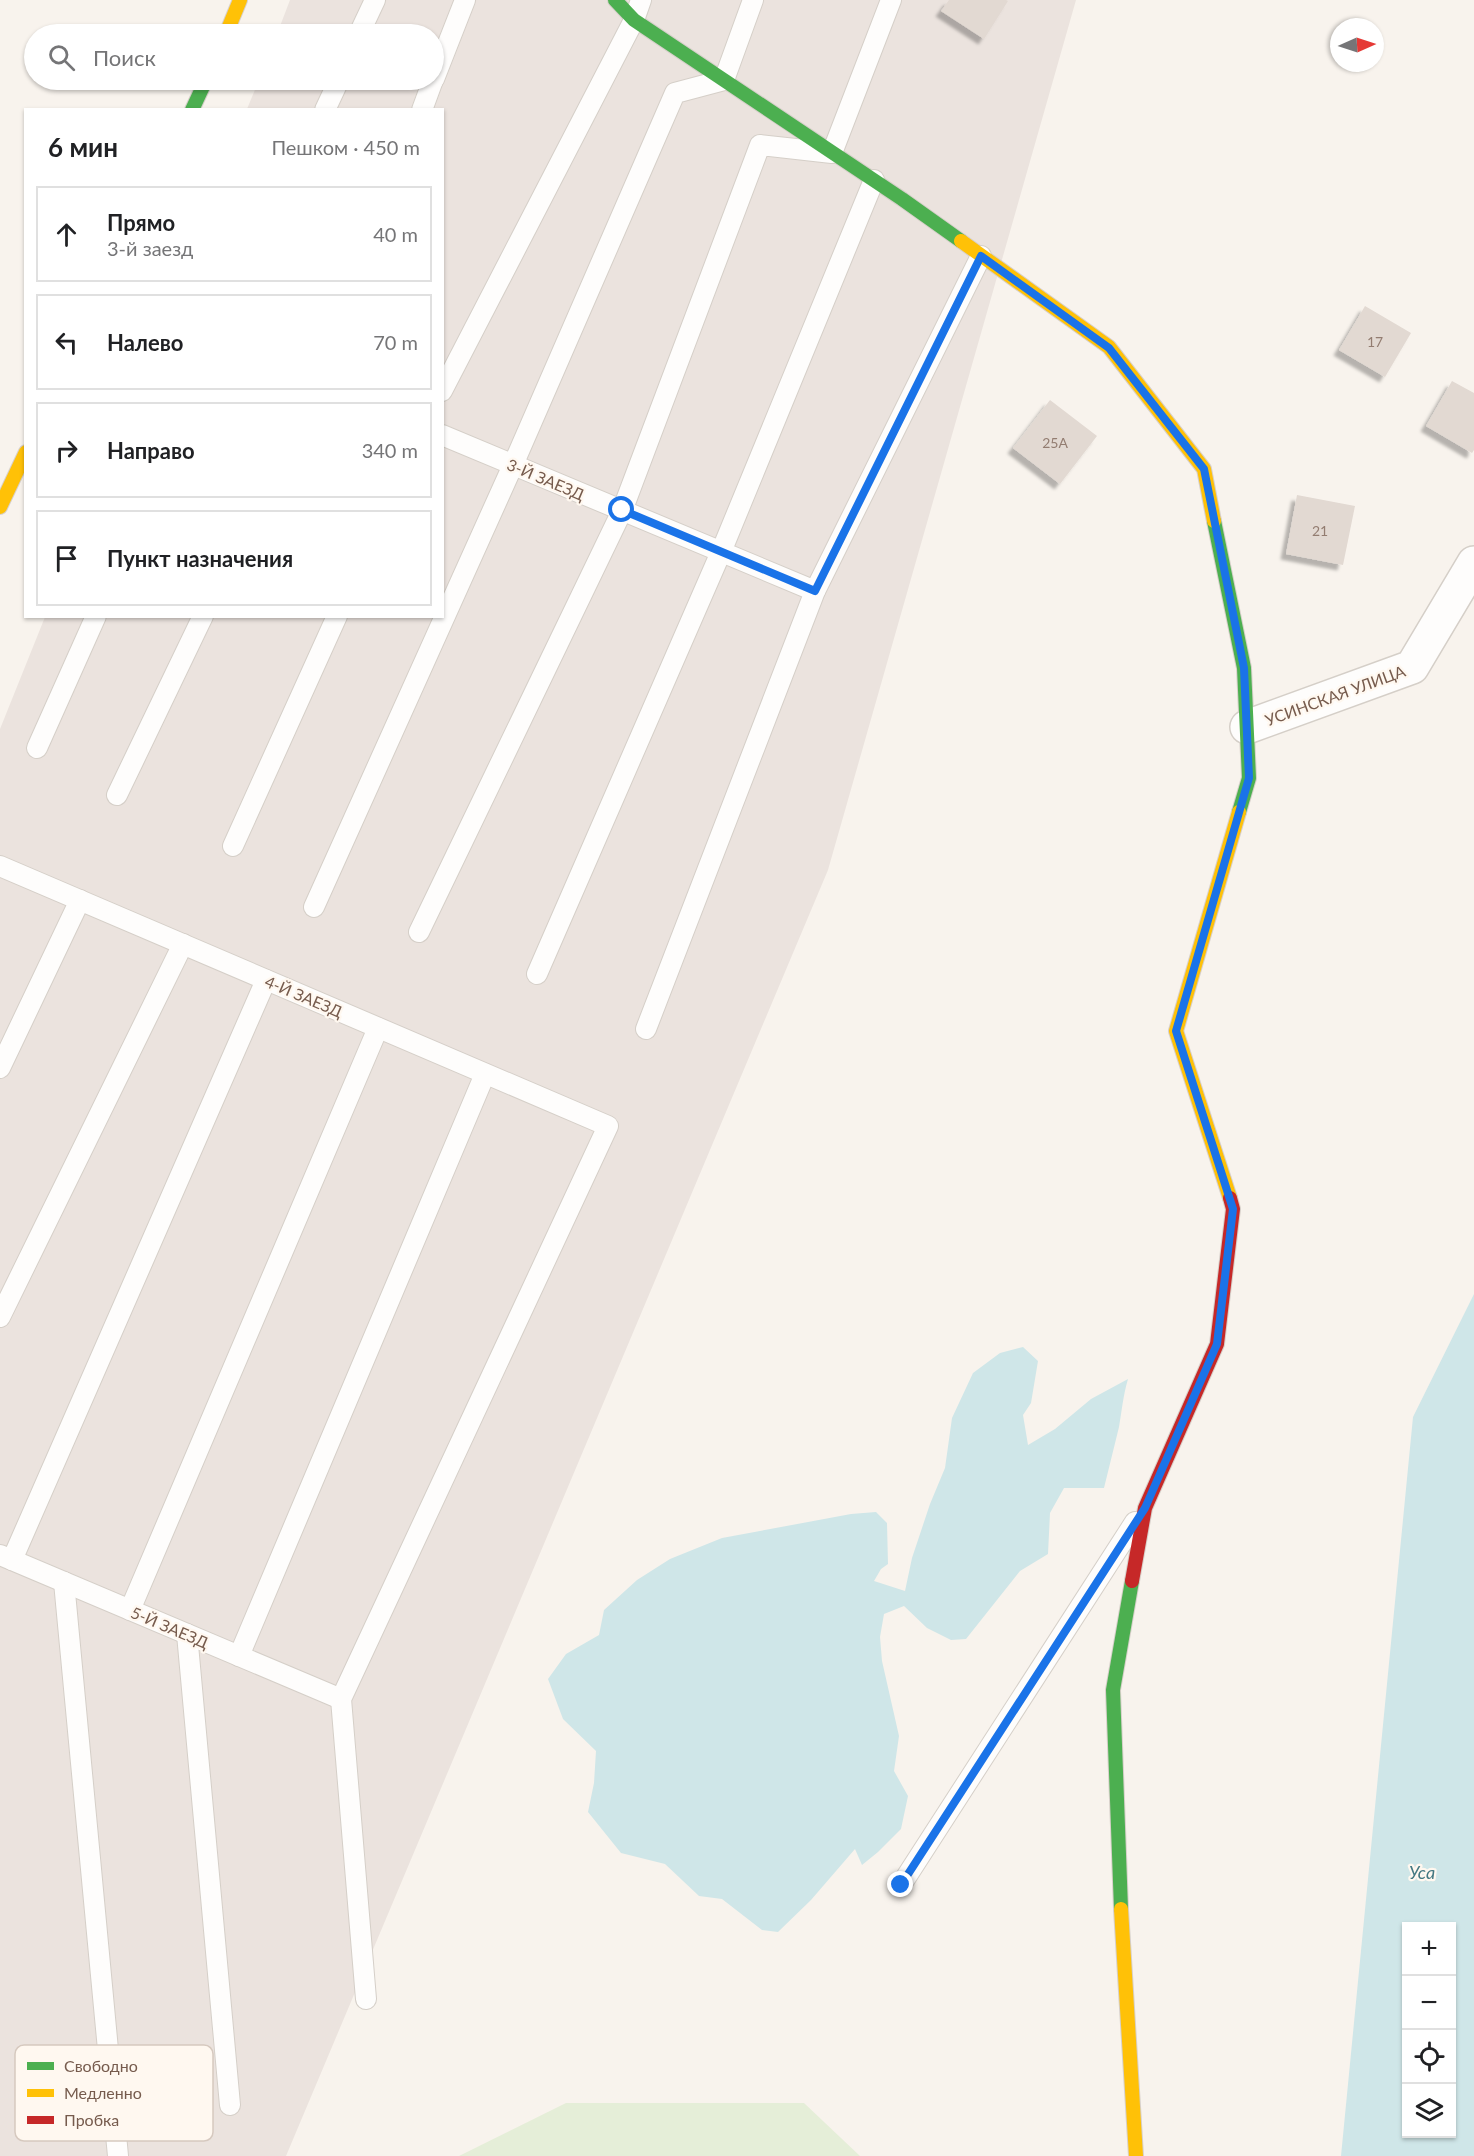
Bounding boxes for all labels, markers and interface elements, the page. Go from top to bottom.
north arrow [1330,18,1384,72]
search box [24,24,444,90]
icon: search [45,41,78,74]
text: Поиск [93,44,156,71]
text: 6 мин [48,131,118,163]
text: Пешком · 450 m [271,135,420,159]
text: Прямо [107,209,175,236]
icon: ahead [50,218,83,251]
text: 40 m [373,222,418,246]
text: 3-й заезд [107,236,193,260]
icon: left [50,326,83,359]
text: Налево [107,329,183,356]
text: 70 m [373,330,418,354]
house number: 17 [1367,333,1383,350]
icon: right [50,434,83,467]
house number: 25А [1042,434,1068,451]
text: Направо [107,437,195,464]
text: 340 m [362,438,418,462]
street label: 3-Й ЗАЕЗД [504,454,588,504]
route start [608,496,634,522]
house number: 21 [1312,522,1328,539]
icon: arrive [50,542,83,575]
text: Пункт назначения [107,545,293,572]
street label: УСИНСКАЯ УЛИЦА [1262,661,1408,729]
street label: 4-Й ЗАЕЗД [262,971,346,1021]
street label: 5-Й ЗАЕЗД [128,1602,212,1652]
water label: Уса [1409,1861,1435,1883]
route end [887,1871,913,1897]
map controls [1402,1922,1456,2138]
button: + [1402,1922,1456,1976]
button: − [1402,1976,1456,2030]
button: locate [1402,2030,1456,2084]
legend [15,2045,213,2141]
text: Свободно [64,2056,138,2075]
text: Медленно [64,2083,142,2102]
button: layers [1402,2084,1456,2138]
text: Пробка [64,2110,119,2129]

